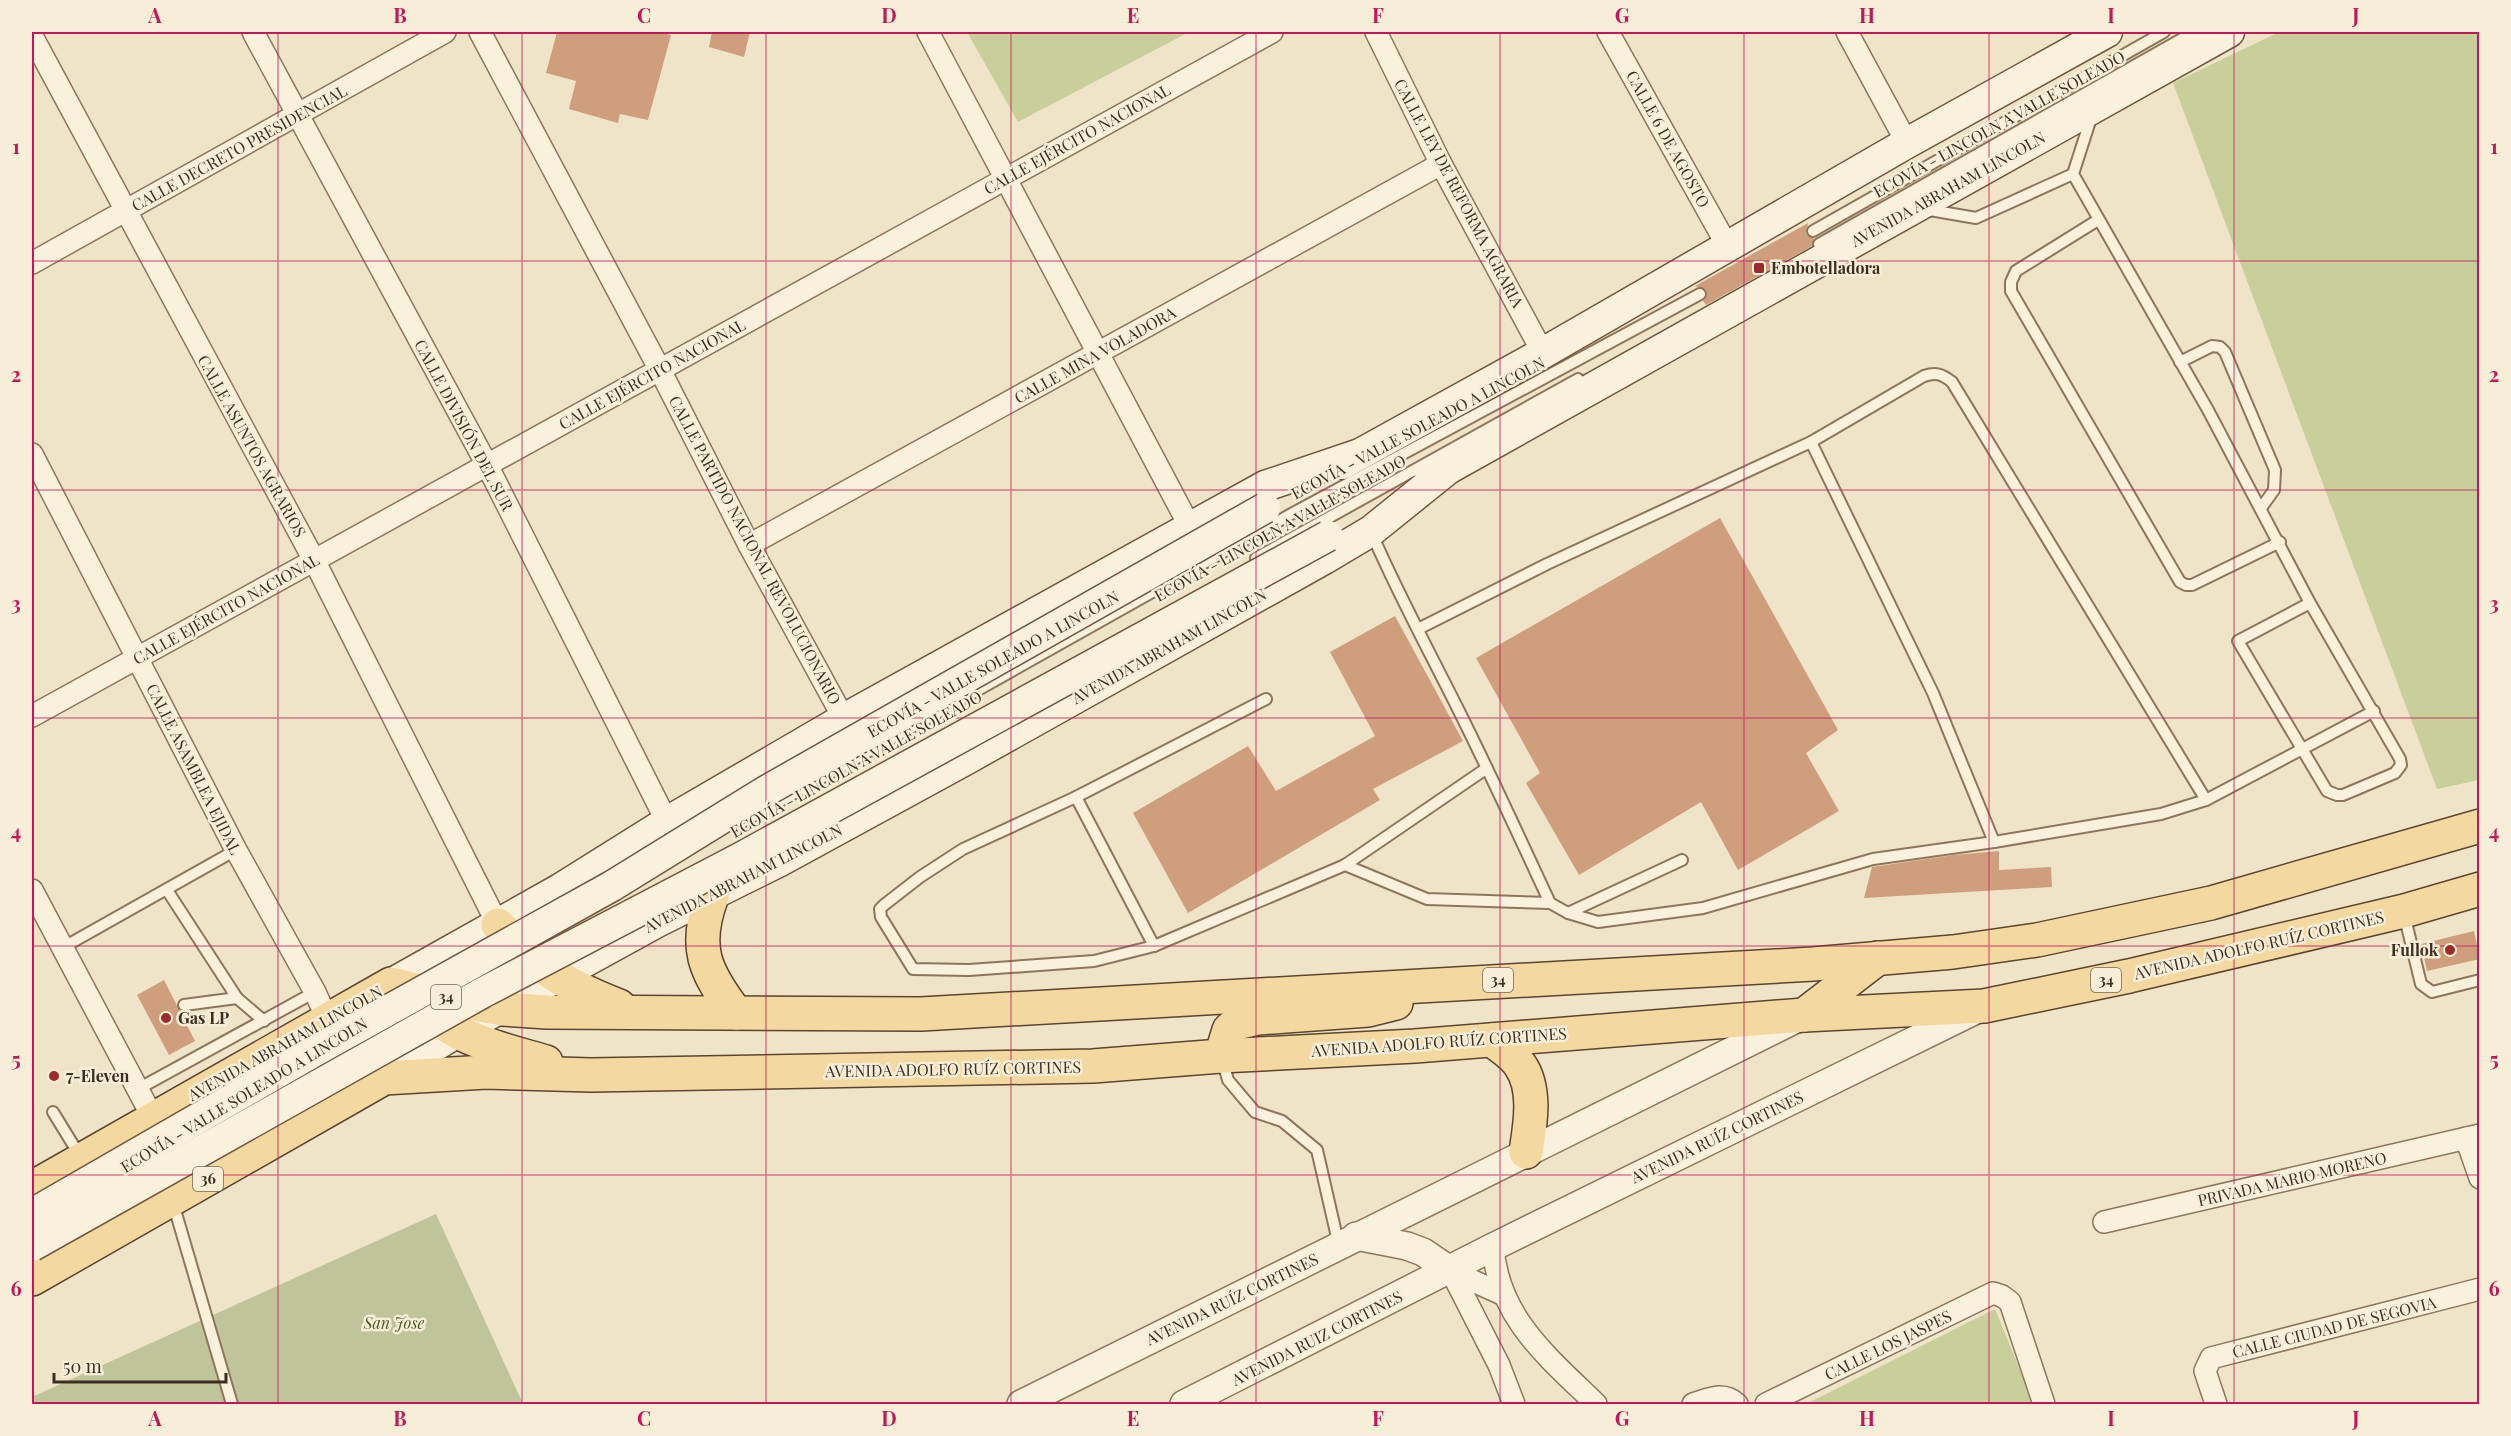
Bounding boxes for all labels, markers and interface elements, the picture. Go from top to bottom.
text: A [147,1,162,28]
text: B [393,1,407,28]
text: C [637,1,651,28]
text: D [881,1,897,28]
text: E [1127,1,1139,28]
text: F [1372,1,1384,28]
text: G [1615,1,1630,28]
text: H [1859,1,1875,28]
text: I [2107,1,2115,28]
text: J [2351,1,2360,28]
street label: ECOVÍA - LINCOLN A VALLE SOLEADO [1869,45,2128,202]
street label: CALLE 6 DE AGOSTO [1622,66,1715,211]
street label: CALLE LEY DE REFORMA AGRARIA [1390,75,1529,312]
street label: CALLE EJÉRCITO NACIONAL [980,78,1174,199]
street label: CALLE DECRETO PRESIDENCIAL [127,80,350,216]
street label: AVENIDA ABRAHAM LINCOLN [1846,126,2049,251]
text: 1 [12,132,20,159]
text: 1 [2490,132,2498,159]
place label: Embotelladora [1771,257,1881,278]
marker: Embotelladora [1752,261,1766,275]
street label: CALLE MINA VOLADORA [1010,301,1180,408]
street label: CALLE EJÉRCITO NACIONAL [555,313,749,434]
street label: CALLE DIVISIÓN DEL SUR [410,335,519,515]
street label: CALLE ASUNTOS AGRARIOS [194,351,311,541]
street label: ECOVÍA - VALLE SOLEADO A LINCOLN [1287,352,1548,504]
text: 2 [11,360,21,387]
text: 2 [2489,360,2499,387]
street label: CALLE PARTIDO NACIONAL REVOLUCIONARIO [665,392,846,708]
street label: ECOVÍA - LINCOLN A VALLE SOLEADO [1150,449,1409,606]
street label: CALLE EJÉRCITO NACIONAL [129,548,323,669]
street label: AVENIDA ABRAHAM LINCOLN [1067,583,1270,708]
street label: ECOVÍA - VALLE SOLEADO A LINCOLN [863,585,1122,742]
text: 3 [11,589,21,616]
text: 3 [2489,589,2499,616]
street label: CALLE ASAMBLEA EJIDAL [142,680,247,858]
street label: ECOVÍA - LINCOLN A VALLE SOLEADO [726,685,985,842]
text: 4 [11,817,21,844]
text: 4 [2489,817,2499,844]
street label: AVENIDA ABRAHAM LINCOLN [639,818,845,937]
street label: AVENIDA ADOLFO RUÍZ CORTINES [2131,905,2386,984]
place label: Fullok [2391,939,2439,960]
marker: Fullok [2443,943,2457,957]
road number: 34 [1483,968,1513,992]
road number: 34 [2091,968,2121,992]
street label: AVENIDA ABRAHAM LINCOLN [183,980,386,1105]
road number: 34 [431,985,461,1009]
place label: Gas LP [178,1007,229,1028]
marker: Gas LP [159,1011,173,1025]
street label: ECOVÍA - VALLE SOLEADO A LINCOLN [116,1012,371,1177]
street label: AVENIDA ADOLFO RUÍZ CORTINES [1310,1022,1567,1061]
text: 5 [11,1045,21,1072]
text: 5 [2489,1045,2499,1072]
street label: AVENIDA ADOLFO RUÍZ CORTINES [824,1056,1081,1081]
place label: 7-Eleven [66,1065,129,1086]
marker: 7-Eleven [47,1069,61,1083]
street label: AVENIDA RUÍZ CORTINES [1626,1086,1806,1188]
street label: PRIVADA MARIO MORENO [2195,1147,2388,1210]
road number: 36 [193,1167,223,1191]
street label: AVENIDA RUÍZ CORTINES [1141,1248,1321,1350]
text: 6 [10,1274,22,1301]
text: 6 [2488,1274,2500,1301]
street label: AVENIDA RUIZ CORTINES [1227,1285,1406,1390]
street label: CALLE CIUDAD DE SEGOVIA [2230,1291,2439,1362]
street label: CALLE LOS JASPES [1821,1305,1955,1384]
park label: San Jose [363,1312,424,1333]
scale bar [54,1346,226,1384]
text: 50 m [63,1354,102,1378]
text: A [147,1404,162,1431]
text: B [393,1404,407,1431]
text: C [637,1404,651,1431]
text: D [881,1404,897,1431]
text: E [1127,1404,1139,1431]
text: F [1372,1404,1384,1431]
text: G [1615,1404,1630,1431]
text: H [1859,1404,1875,1431]
text: I [2107,1404,2115,1431]
text: J [2351,1404,2360,1431]

